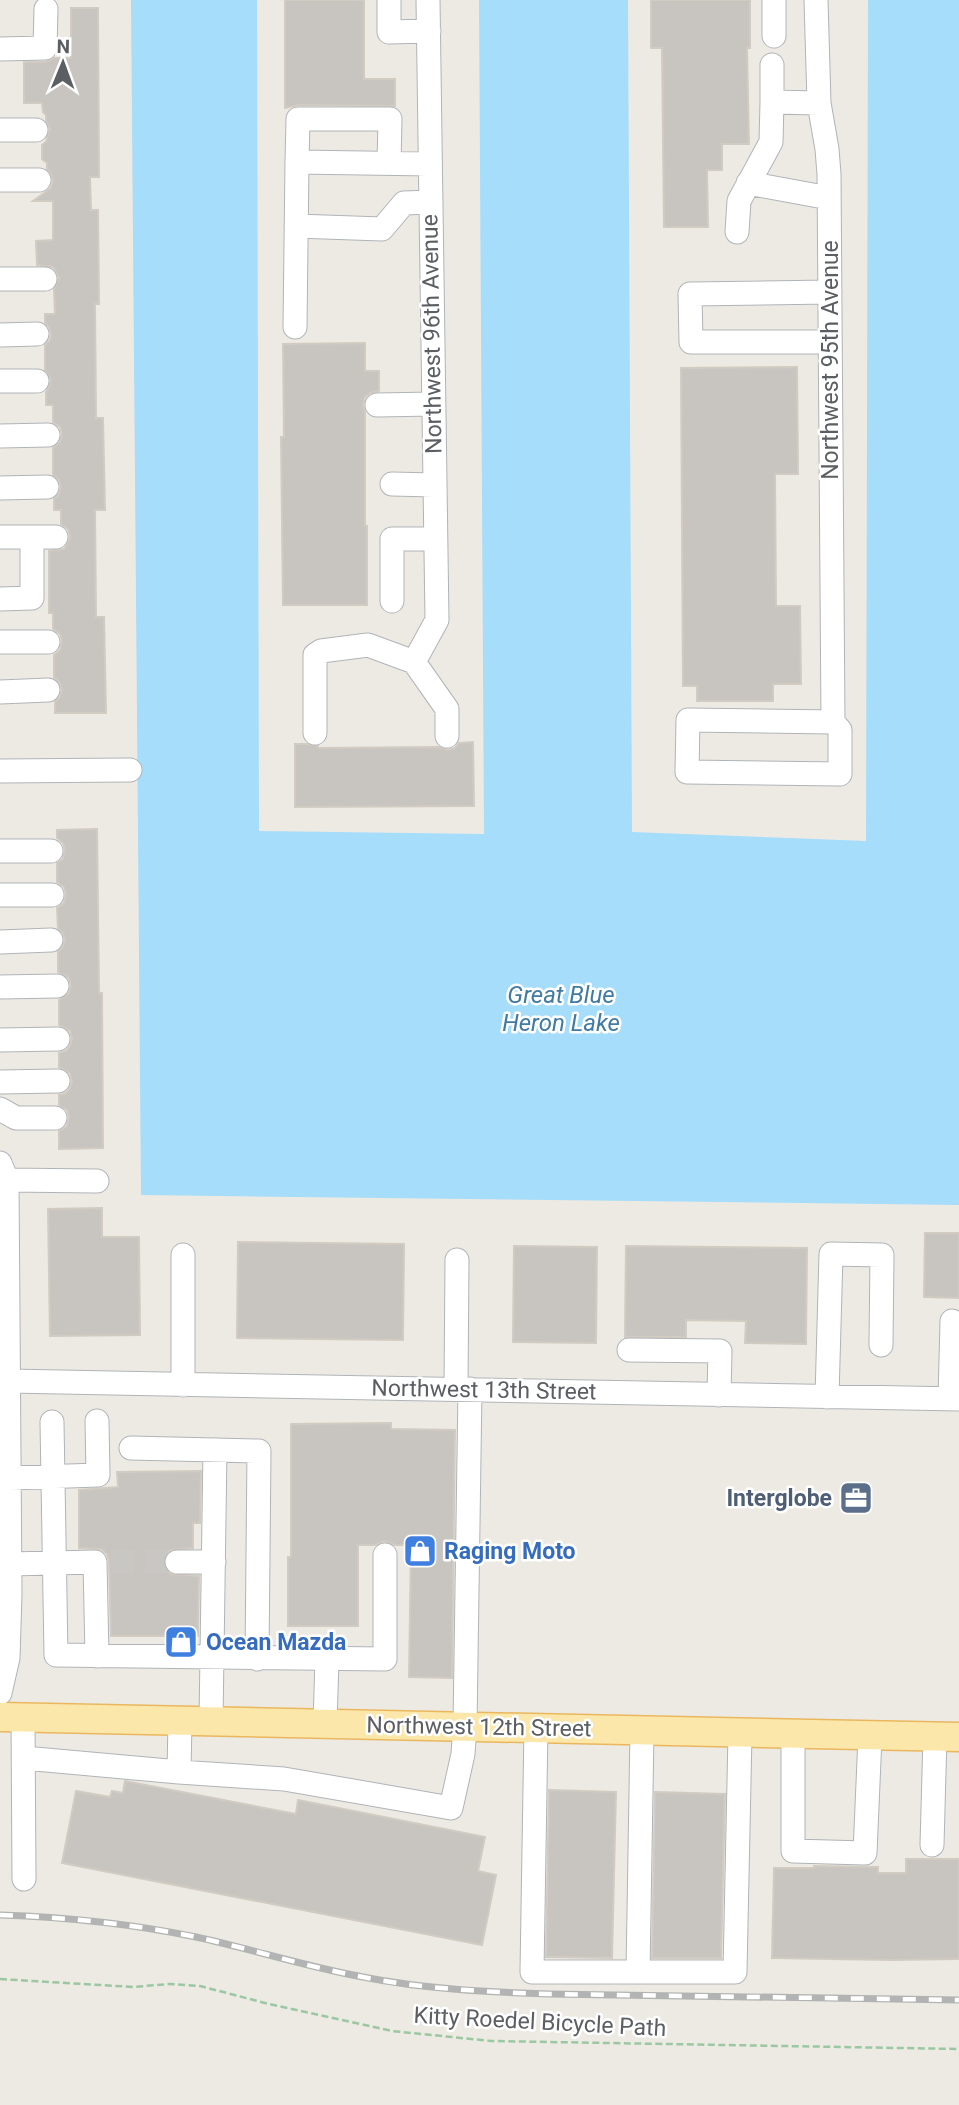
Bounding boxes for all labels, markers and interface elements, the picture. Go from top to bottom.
north arrow [28,28,98,98]
text: N [56,35,70,58]
street label: Northwest 96th Avenue [416,214,448,454]
street label: Northwest 95th Avenue [817,240,844,480]
water label: Great Blue Heron Lake [502,981,620,1037]
street label: Northwest 13th Street [371,1375,597,1405]
office icon: Interglobe [837,1479,875,1517]
place label: Interglobe [726,1485,832,1512]
shop icon: Raging Moto [401,1532,439,1570]
place label: Raging Moto [444,1538,576,1565]
shop icon: Ocean Mazda [162,1623,200,1661]
place label: Ocean Mazda [206,1629,346,1656]
street label: Northwest 12th Street [366,1712,592,1742]
street label: Kitty Roedel Bicycle Path [413,2002,667,2042]

